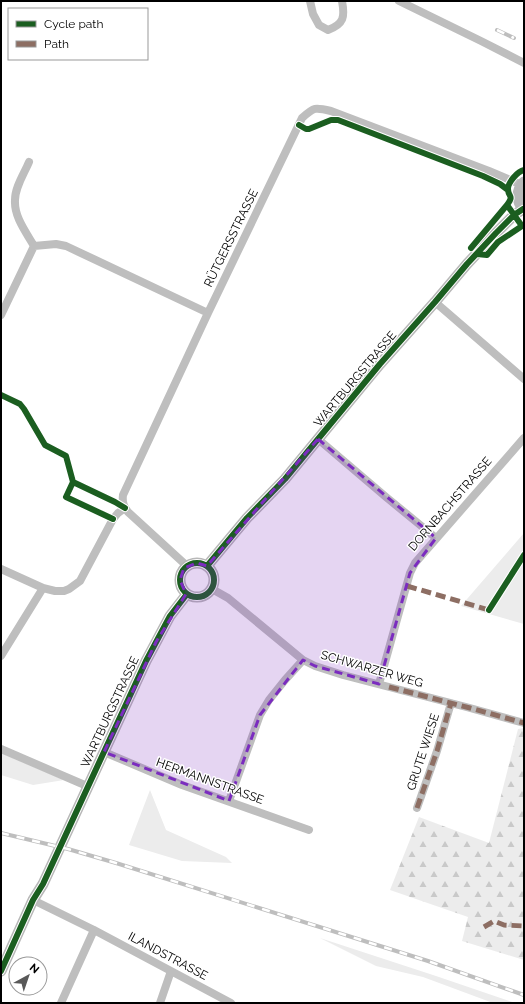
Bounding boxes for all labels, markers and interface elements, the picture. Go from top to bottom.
legend [8,8,148,60]
text: Cycle path [44,17,103,31]
text: Path [44,37,69,51]
street label: RÜTGERSSTRASSE [201,187,261,289]
street label: WARTBURGSTRASSE [311,328,399,430]
street label: DORNBACHSTRASSE [405,454,495,554]
street label: SCHWARZER WEG [319,648,425,690]
street label: WARTBURGSTRASSE [78,654,142,770]
street label: GRUTE WIESE [404,712,442,792]
street label: HERMANNSTRASSE [154,755,266,807]
street label: ILANDSTRASSE [126,929,210,983]
north arrow [8,956,48,996]
text: N [27,961,42,976]

